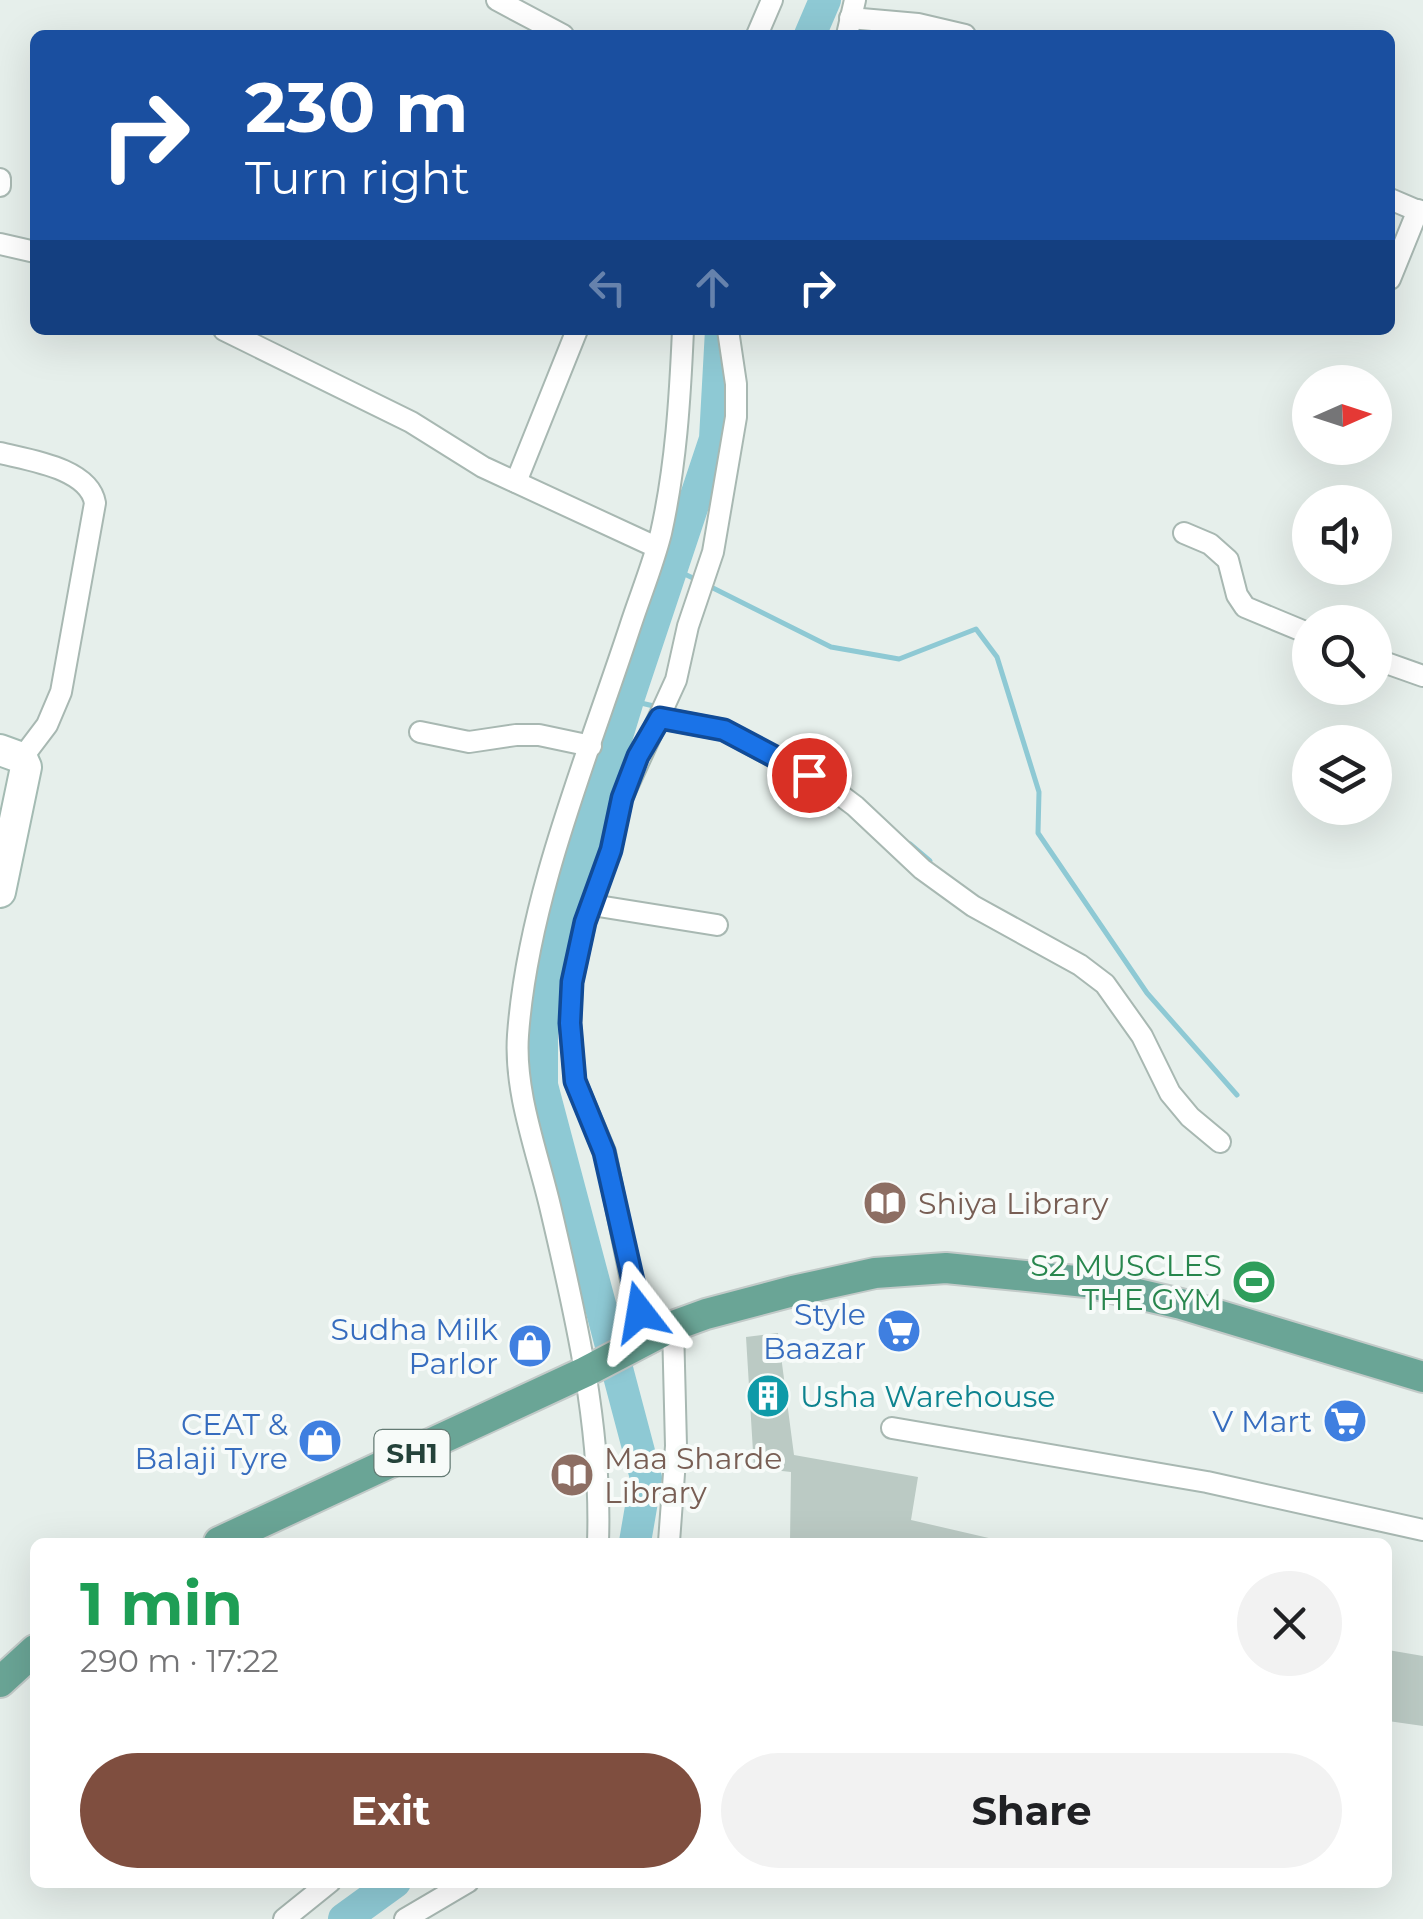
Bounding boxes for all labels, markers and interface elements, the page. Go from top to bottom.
text: 230 m [245,64,469,150]
icon: right [80,70,210,200]
text: Turn right [245,150,470,205]
icon: left [580,260,635,315]
icon: ahead [685,260,740,315]
icon: right [790,260,845,315]
north arrow [1292,365,1392,465]
map controls [1292,365,1392,825]
button: sound [1292,485,1392,585]
button: search [1292,605,1392,705]
button: layers [1292,725,1392,825]
pin [767,733,852,818]
icon: arrive [782,748,837,803]
library icon: Shiya Library [862,1180,908,1226]
place label: Shiya Library [918,1185,1109,1222]
place label: S2 MUSCLES THE GYM [1030,1247,1222,1318]
sports icon: S2 MUSCLES THE GYM [1231,1259,1277,1305]
position arrow [588,1260,692,1364]
place label: Style Baazar [763,1296,866,1367]
supermarket icon: Style Baazar [876,1308,922,1354]
place label: Sudha Milk Parlor [330,1311,498,1382]
shop icon: Sudha Milk Parlor [507,1323,553,1369]
building icon: Usha Warehouse [745,1373,791,1419]
place label: Usha Warehouse [800,1378,1055,1415]
supermarket icon: V Mart [1322,1398,1368,1444]
place label: V Mart [1212,1403,1312,1440]
place label: CEAT & Balaji Tyre [135,1406,288,1477]
shop icon: CEAT & Balaji Tyre [297,1418,343,1464]
road number: SH1 [374,1430,450,1476]
place label: Maa Sharde Library [604,1440,782,1511]
library icon: Maa Sharde Library [549,1452,595,1498]
text: 1 min [80,1567,243,1640]
button: close [1237,1571,1342,1676]
text: 290 m · 17:22 [80,1641,279,1680]
button: Exit [80,1753,701,1868]
button: Share [721,1753,1342,1868]

